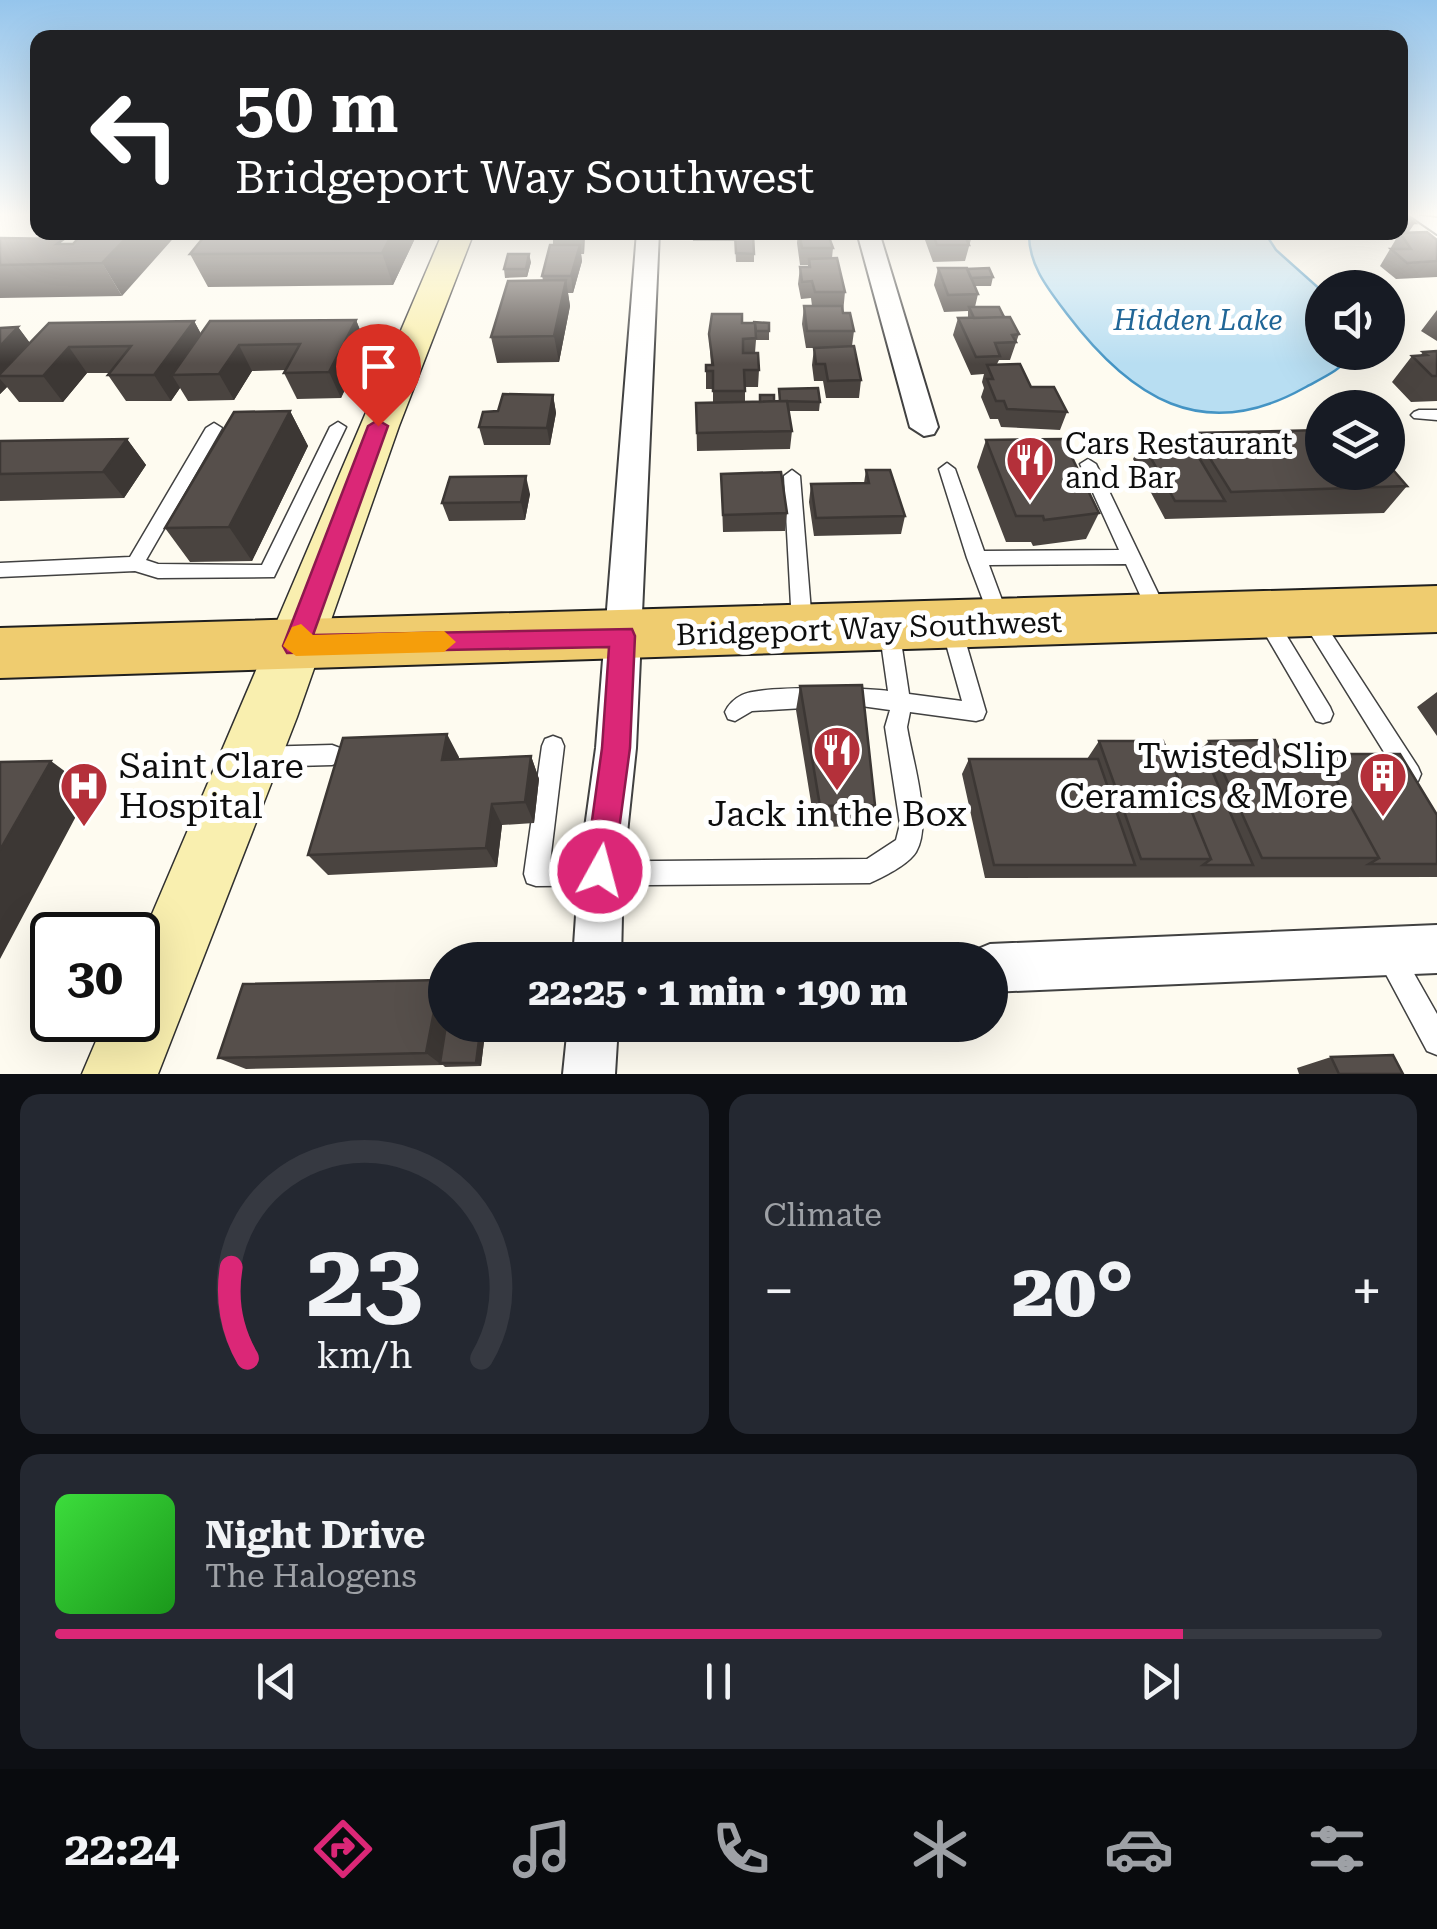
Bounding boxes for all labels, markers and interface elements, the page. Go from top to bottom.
text: 50 m [235,67,399,149]
icon: left [70,70,200,200]
text: Bridgeport Way Southwest [235,151,814,204]
map controls [1305,270,1405,490]
button: sound [1305,270,1405,370]
water label: Hidden Lake [1112,304,1283,337]
pin [336,324,421,427]
icon: arrive [351,339,406,394]
button: layers [1305,390,1405,490]
place label: Cars Restaurant and Bar [1065,426,1293,495]
restaurant icon: Cars Restaurant and Bar [1004,434,1056,502]
street label: Bridgeport Way Southwest [675,604,1063,652]
restaurant icon: Jack in the Box [811,724,863,792]
place label: Twisted Slip Ceramics & More [1060,736,1348,817]
place label: Saint Clare Hospital [119,746,304,827]
building icon: Twisted Slip Ceramics & More [1357,750,1409,818]
hospital icon: Saint Clare Hospital [58,760,110,828]
place label: Jack in the Box [707,794,967,835]
position arrow [548,819,652,923]
speed limit sign: 30 [30,912,160,1042]
text: 22:25 · 1 min · 190 m [528,970,908,1014]
text: Climate [764,1196,882,1234]
text: 23 [306,1220,422,1341]
text: 20° [1012,1246,1134,1334]
text: − [764,1259,794,1323]
text: + [1351,1259,1382,1323]
text: km/h [316,1335,412,1377]
text: Night Drive [205,1513,425,1557]
text: The Halogens [205,1557,417,1595]
icon: previous [249,1654,304,1709]
icon: pause [691,1654,746,1709]
icon: next [1133,1654,1188,1709]
icon: directions [308,1814,378,1884]
icon: music [507,1814,577,1884]
icon: phone [706,1814,776,1884]
icon: climate [905,1814,975,1884]
icon: car [1104,1814,1174,1884]
icon: filters [1302,1814,1372,1884]
text: 22:24 [64,1823,179,1876]

